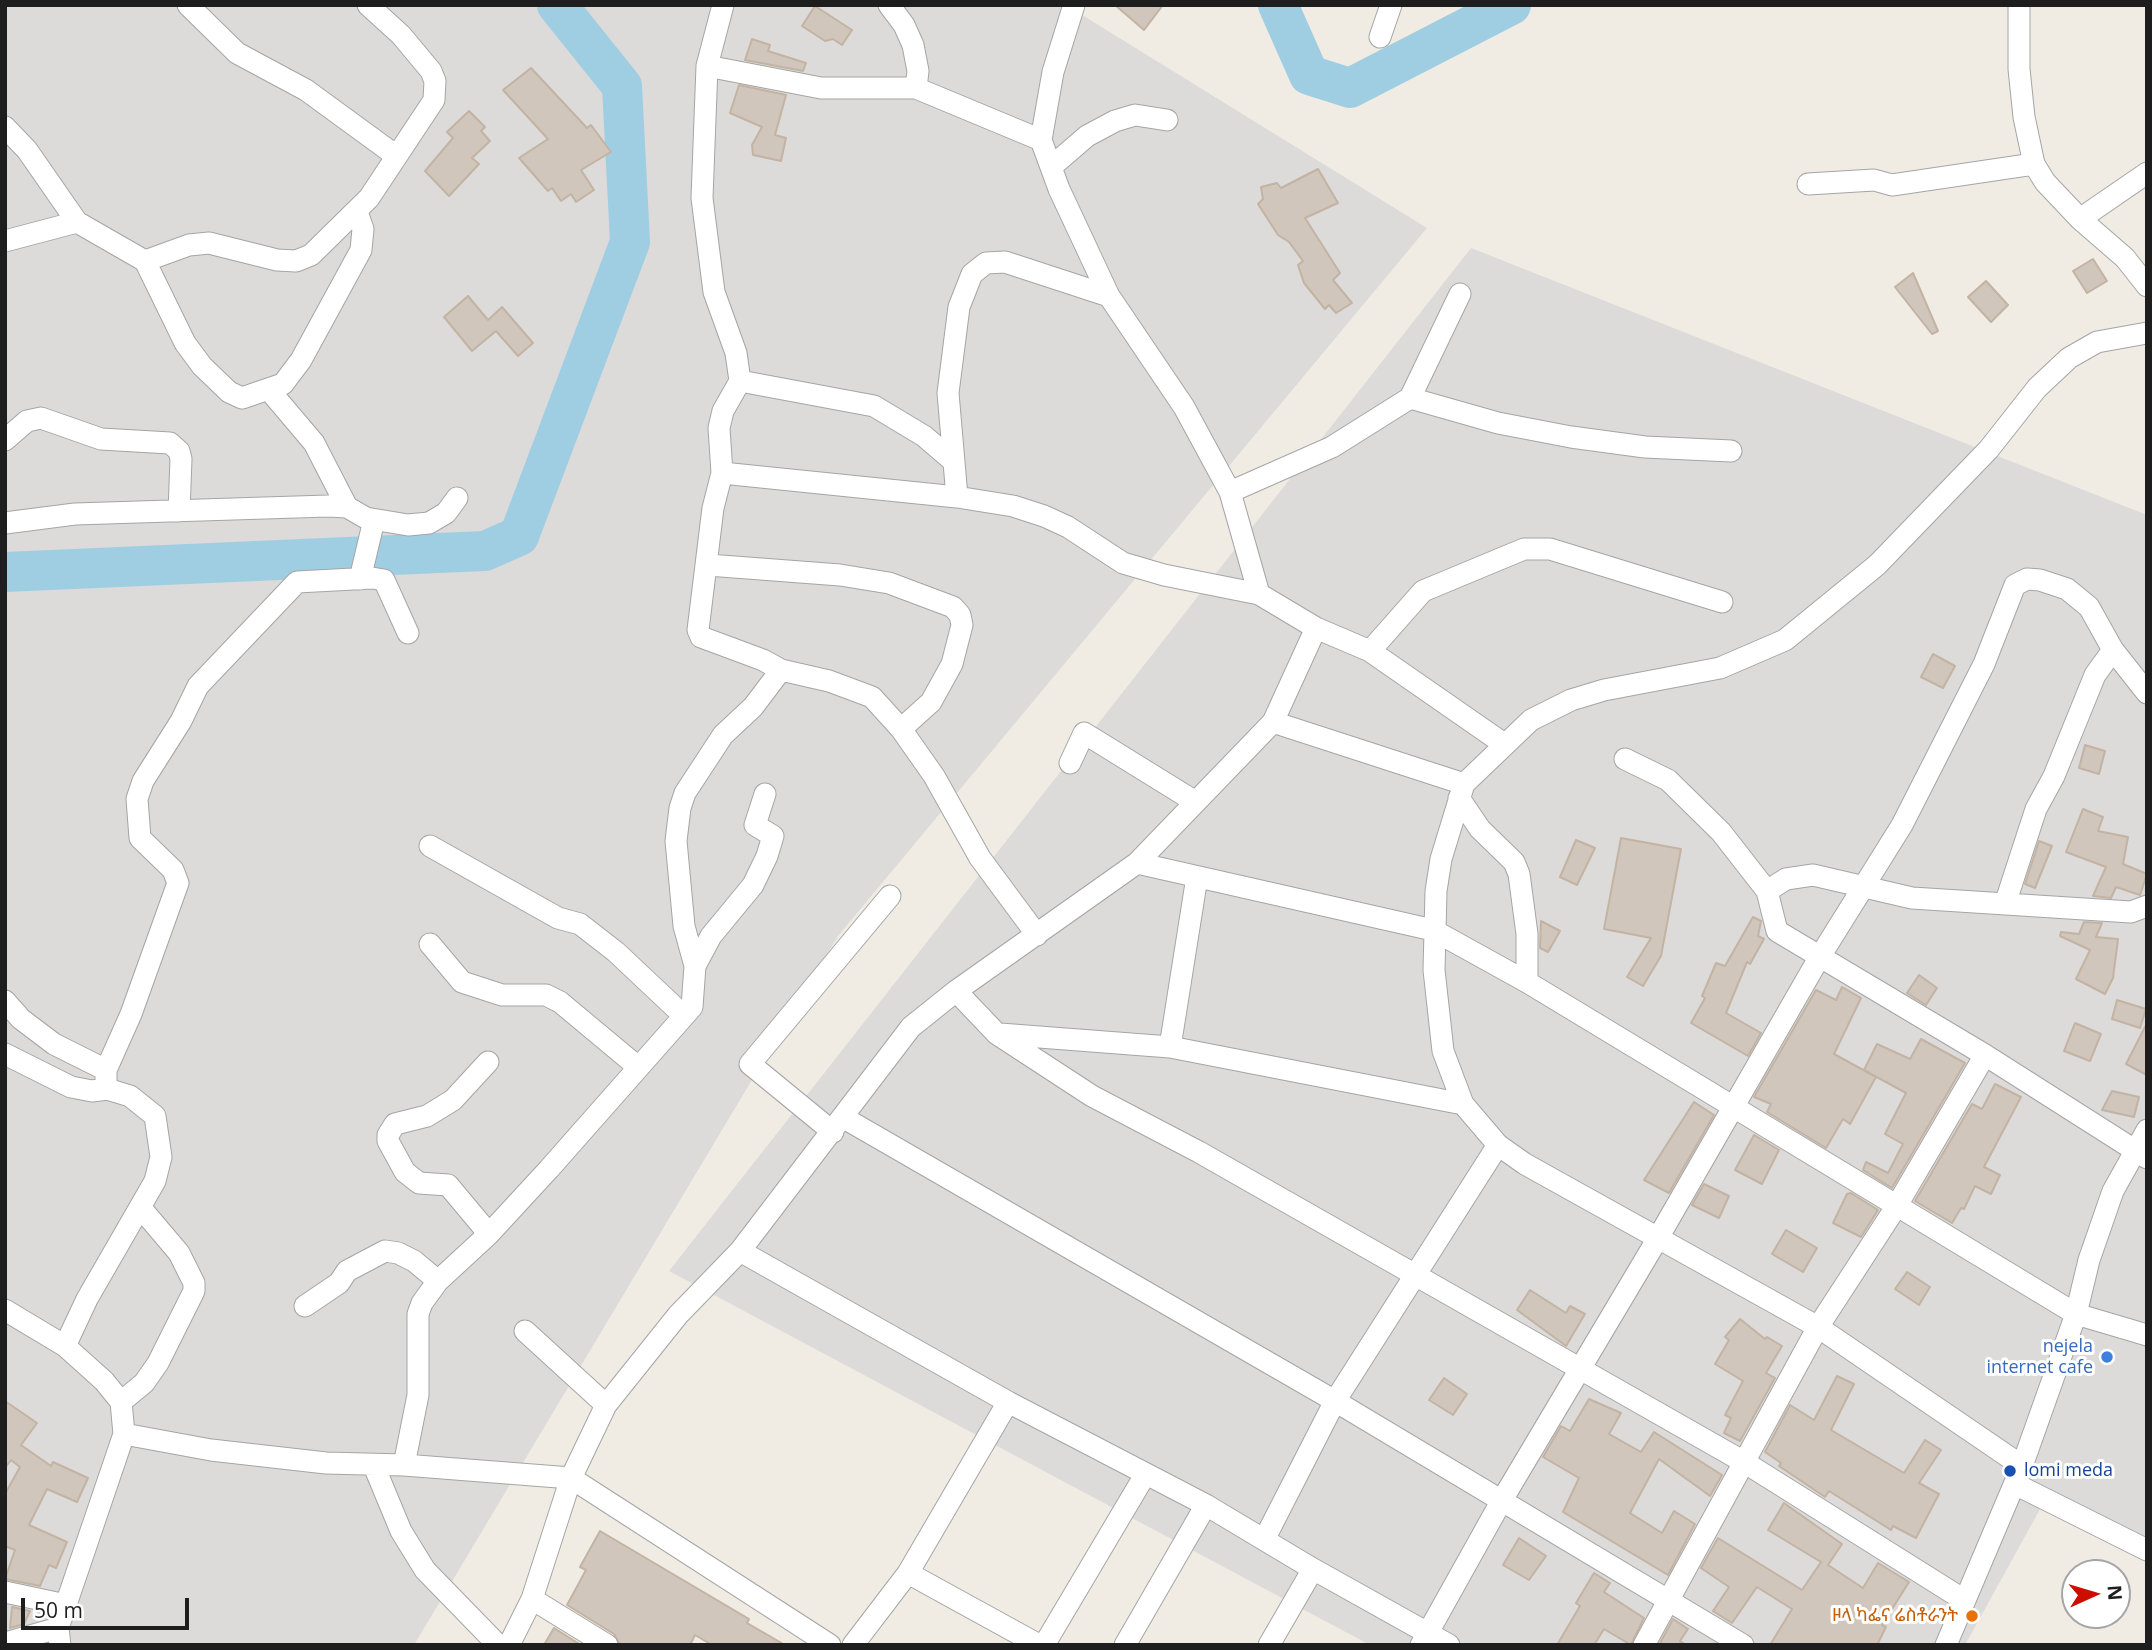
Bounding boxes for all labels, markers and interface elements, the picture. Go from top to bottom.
place label: nejela internet cafe [1987,1336,2093,1378]
marker: nejela internet cafe [2099,1349,2115,1365]
place label: lomi meda [2024,1460,2113,1482]
marker: lomi meda [2002,1463,2018,1479]
north arrow [2061,1559,2131,1629]
scale bar [24,1584,192,1628]
text: N [2101,1584,2128,1601]
text: 50 m [34,1596,83,1624]
place label: ዞላ ካፌና ሬስቶራንት [1832,1605,1958,1627]
marker: ዞላ ካፌና ሬስቶራንት [1964,1608,1980,1624]

